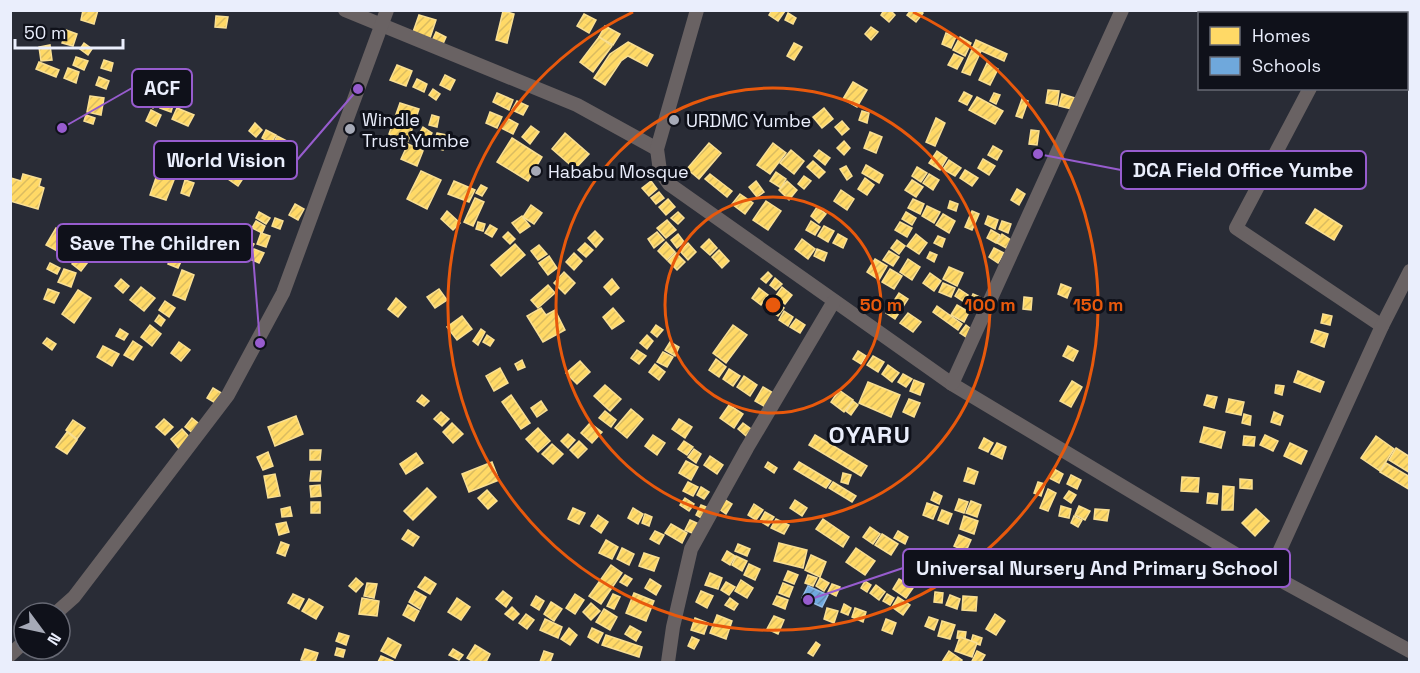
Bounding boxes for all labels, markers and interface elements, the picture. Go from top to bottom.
scale bar [15,12,123,50]
legend [1198,12,1408,90]
text: 50 m [24,21,66,44]
text: Homes [1252,24,1311,47]
text: Schools [1252,54,1321,77]
callout: ACF [132,69,192,107]
text: ACF [144,75,180,101]
place label: Windle Trust Yumbe [362,108,469,152]
place label: URDMC Yumbe [686,109,811,132]
marker: URDMC Yumbe [667,113,681,127]
marker: Windle Trust Yumbe [343,122,357,136]
callout: World Vision [154,141,297,179]
text: World Vision [167,147,285,173]
callout: DCA Field Office Yumbe [1121,151,1366,189]
text: DCA Field Office Yumbe [1133,157,1353,183]
place label: Hababu Mosque [548,160,689,183]
marker: Hababu Mosque [529,164,543,178]
callout: Save The Children [57,224,252,262]
text: Save The Children [70,230,240,256]
text: 50 m [860,293,902,316]
text: 100 m [964,293,1016,316]
text: 150 m [1073,293,1123,316]
centre of rings [763,295,783,315]
district label: OYARU [829,419,911,450]
callout: Universal Nursery And Primary School [903,549,1290,587]
text: Universal Nursery And Primary School [916,555,1278,581]
north arrow [12,601,72,661]
text: N [42,629,66,649]

